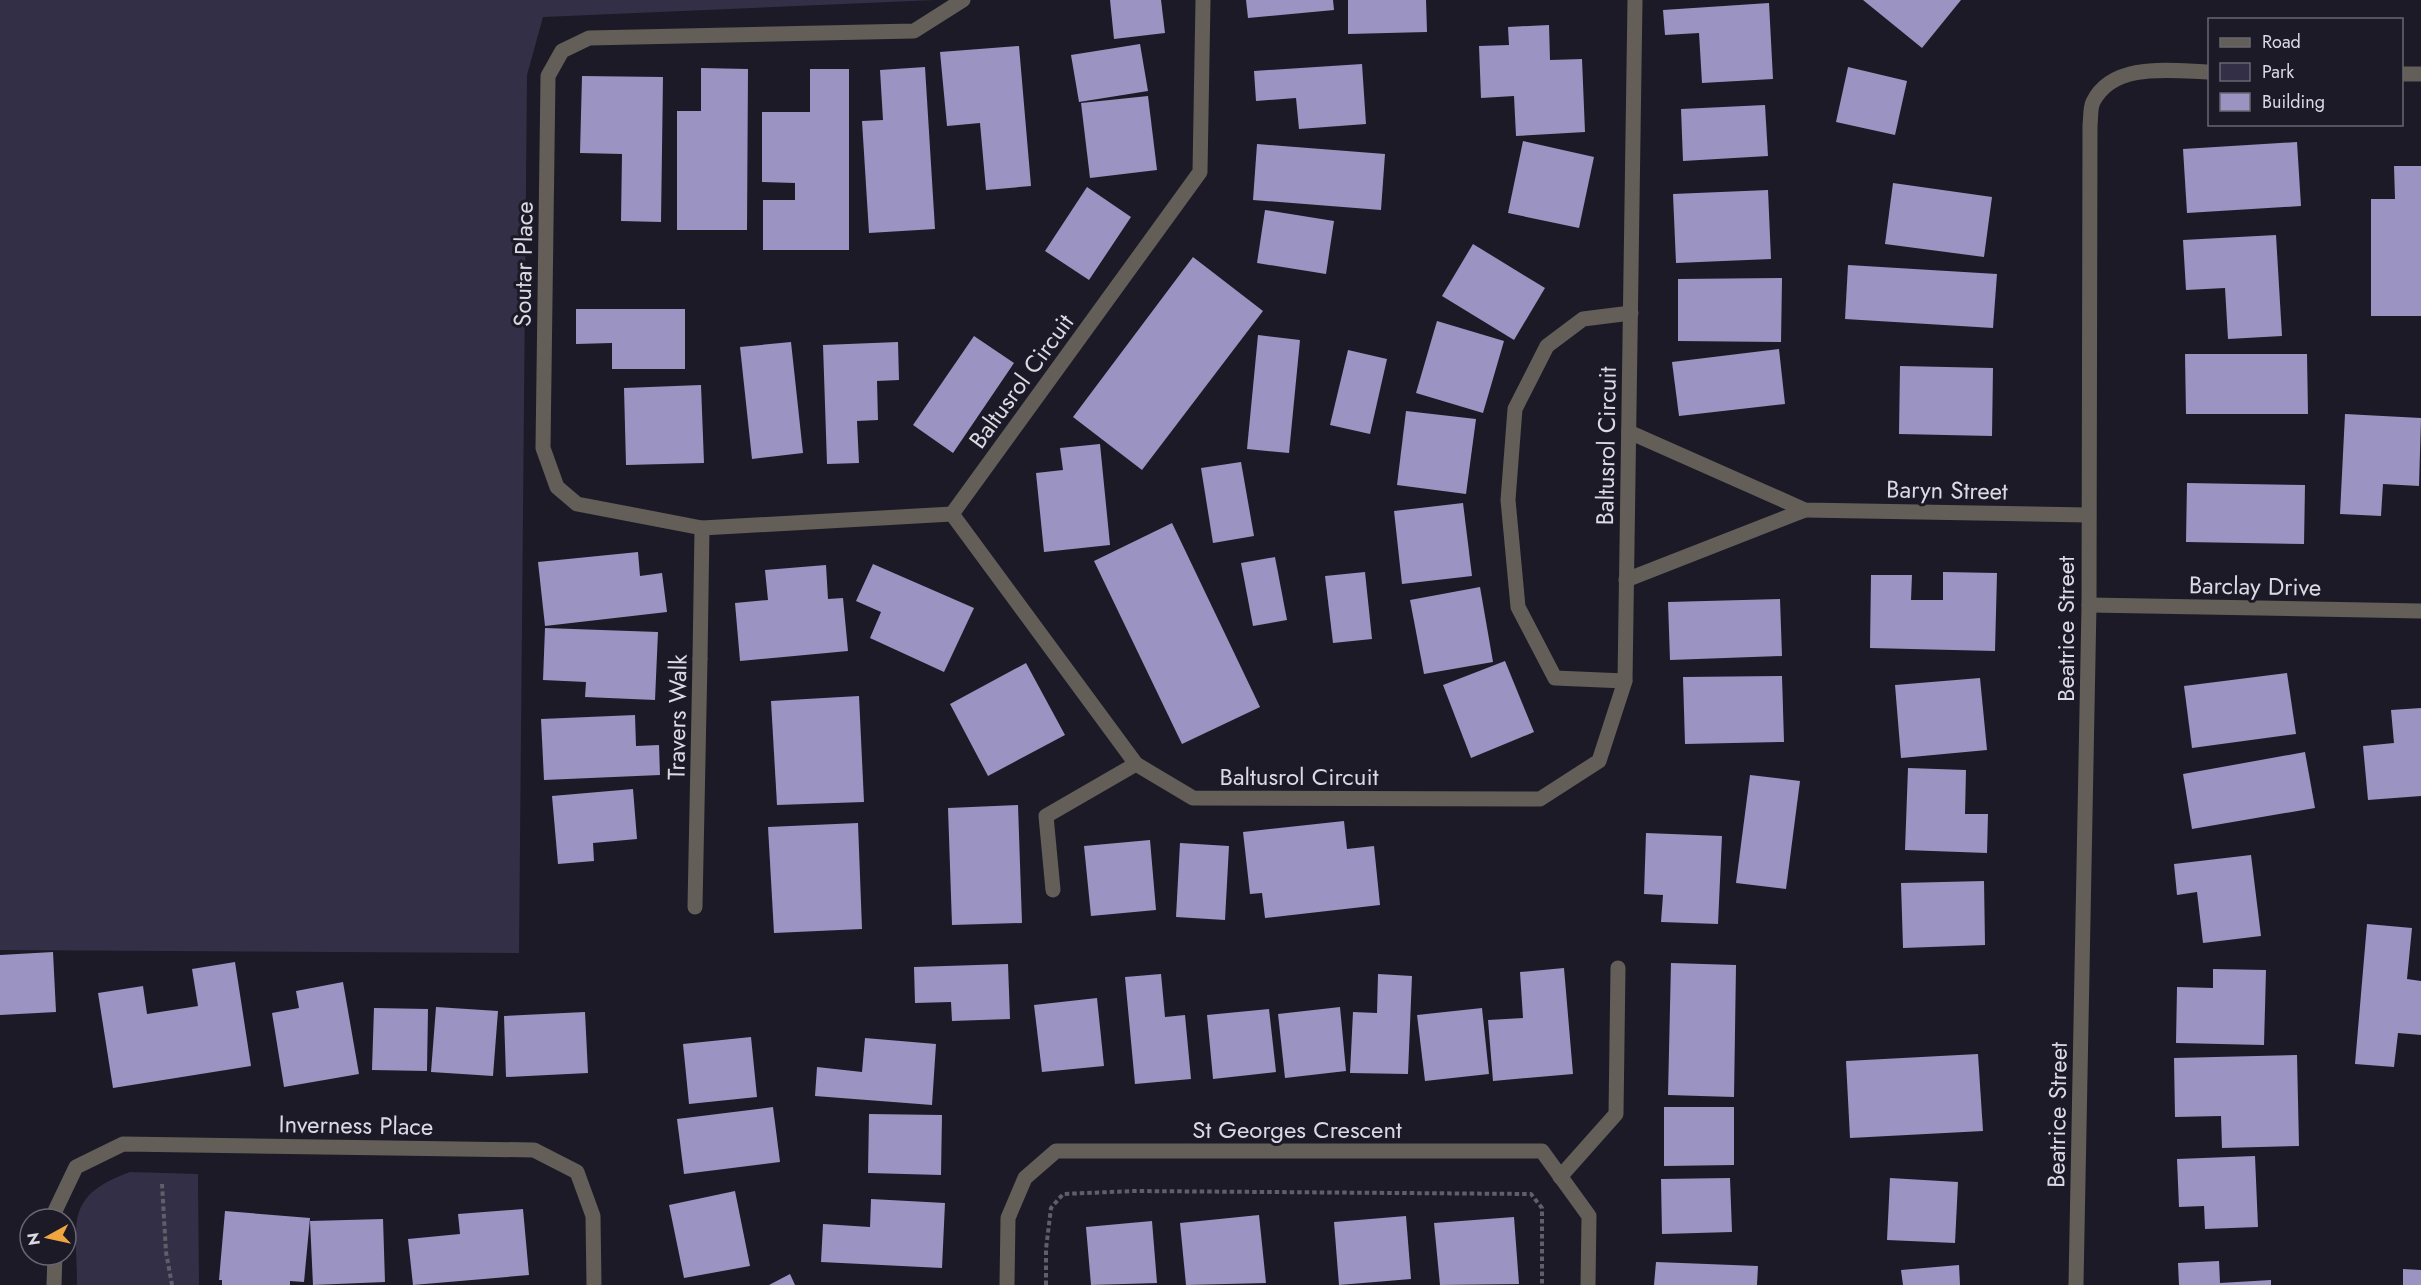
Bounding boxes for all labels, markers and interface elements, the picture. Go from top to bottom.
legend [2208,18,2403,126]
text: Road [2262,29,2301,55]
text: Park [2262,59,2294,85]
text: Building [2262,89,2325,115]
street label: Soutar Place [504,201,542,327]
street label: Baltusrol Circuit [960,306,1082,456]
street label: Baltusrol Circuit [1587,366,1625,526]
street label: Baryn Street [1886,471,2008,509]
street label: Beatrice Street [2048,556,2083,702]
street label: Barclay Drive [2189,567,2321,605]
street label: Travers Walk [658,653,696,780]
street label: Baltusrol Circuit [1220,759,1379,794]
street label: Beatrice Street [2038,1042,2076,1188]
street label: Inverness Place [278,1106,434,1144]
street label: St Georges Crescent [1192,1112,1402,1147]
north arrow [18,1207,78,1267]
text: N [21,1231,46,1247]

